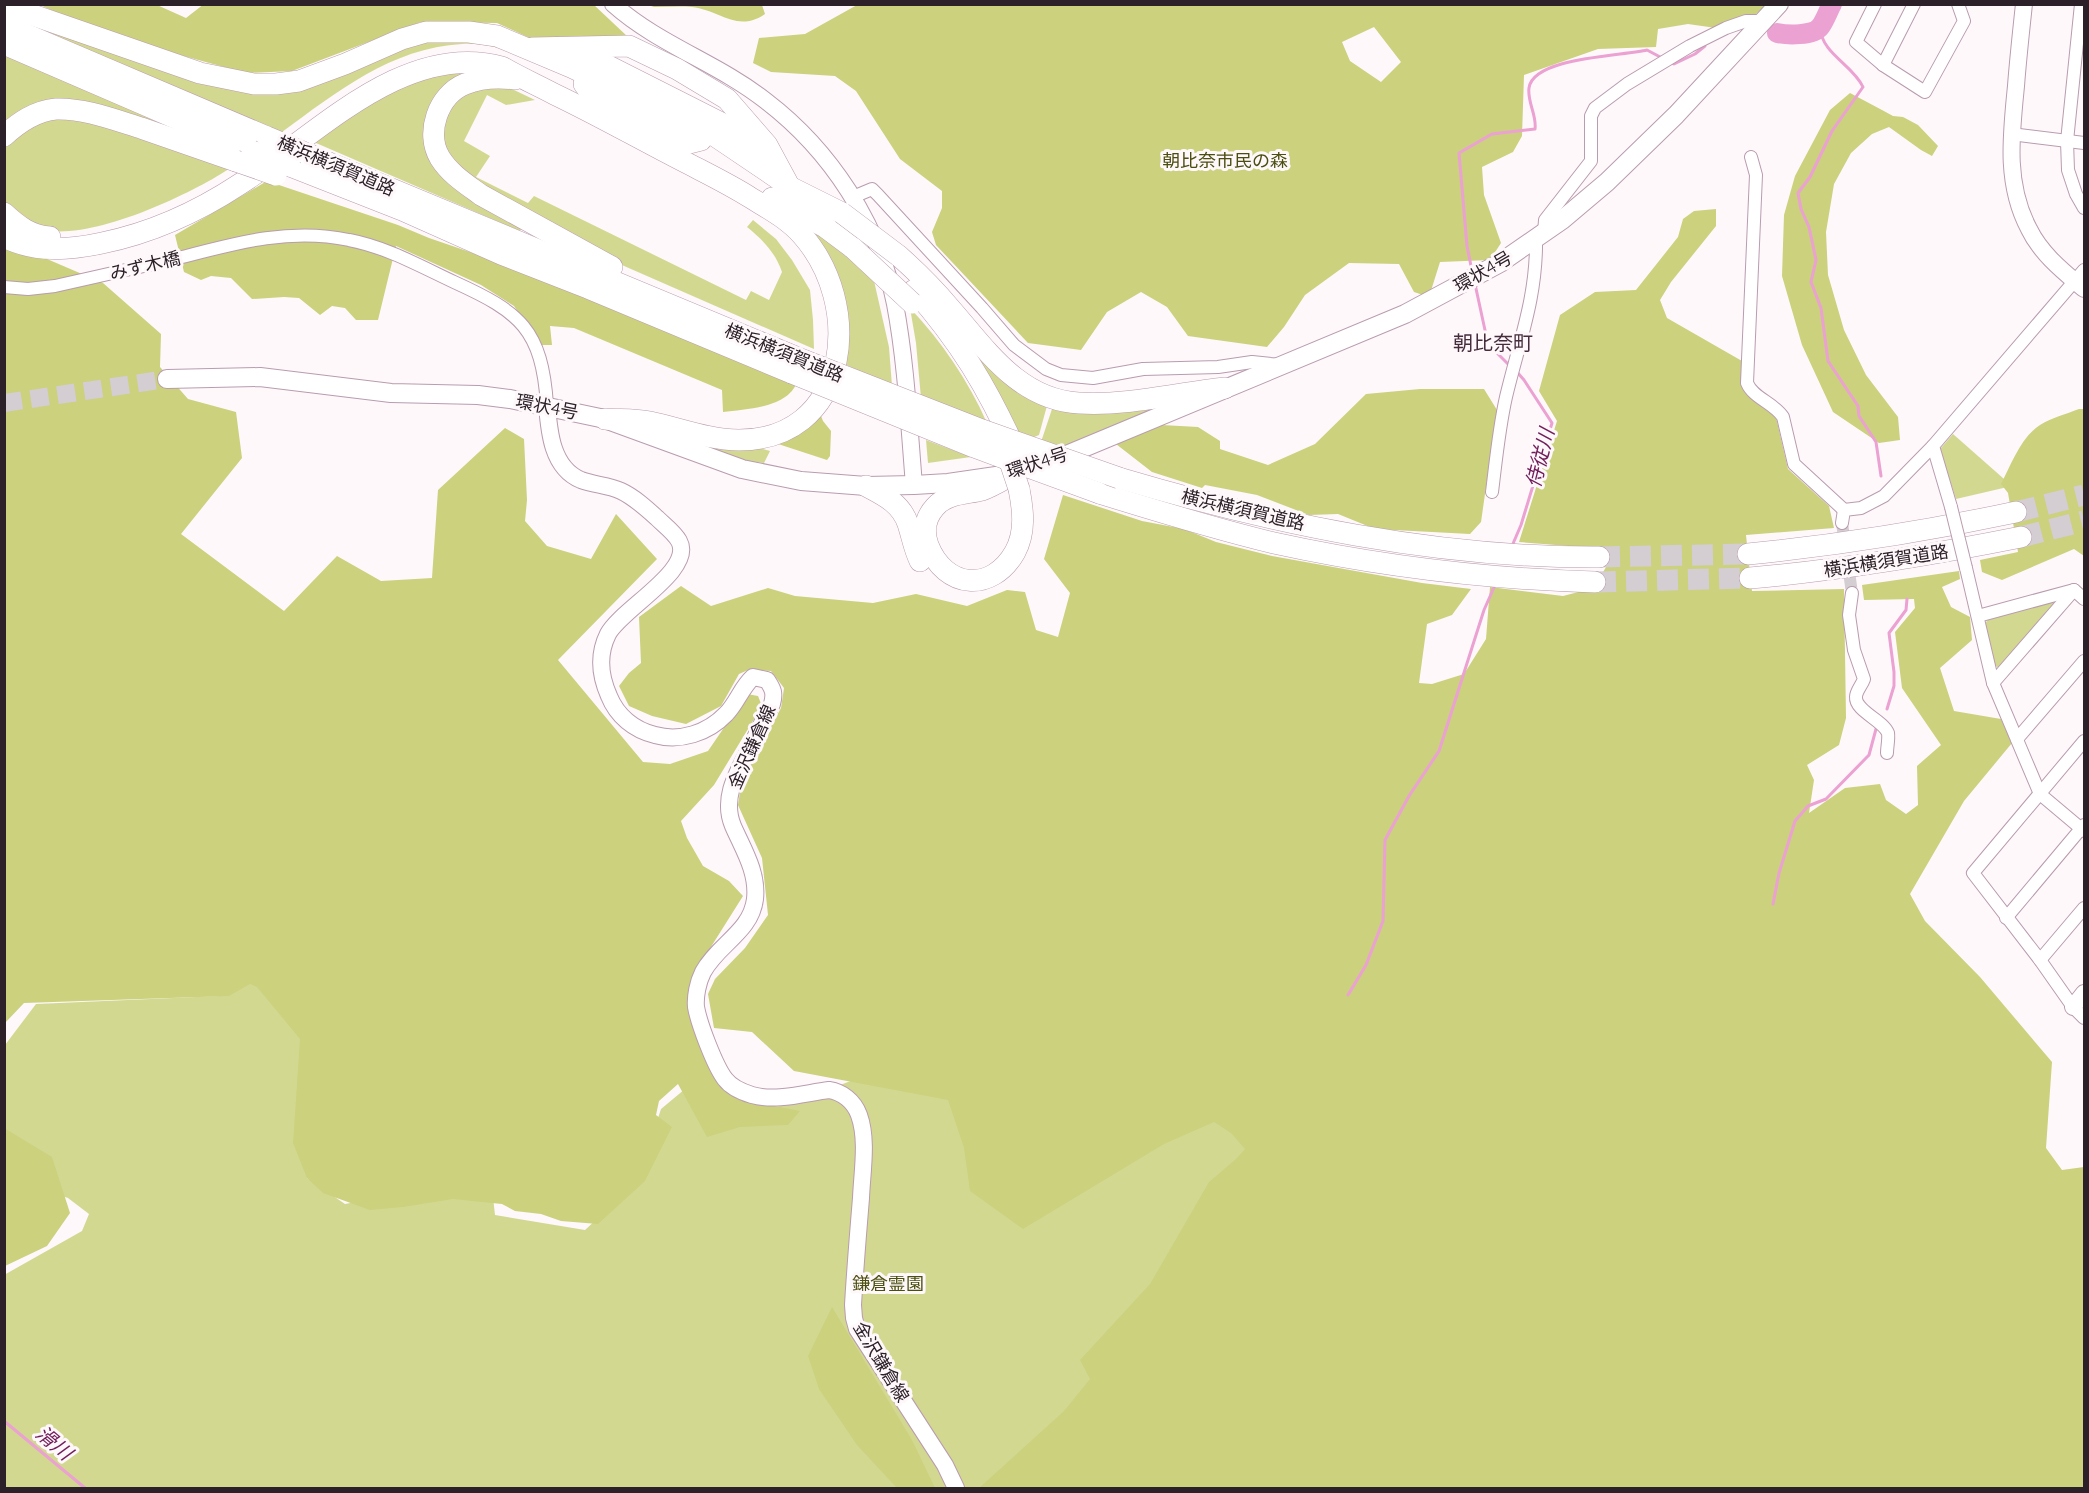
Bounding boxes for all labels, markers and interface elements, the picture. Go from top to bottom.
street label: 横浜横須賀道路 [274,130,399,201]
park label: 朝比奈市民の森 [1162,149,1288,172]
street label: みず木橋 [107,246,183,285]
street label: 環状4号 [1450,246,1516,297]
street label: 横浜横須賀道路 [721,318,847,387]
district label: 朝比奈町 [1453,330,1533,355]
street label: 環状4号 [514,389,580,424]
water label: 侍従川 [1520,424,1559,490]
street label: 環状4号 [1003,442,1071,483]
street label: 横浜横須賀道路 [1179,484,1307,535]
street label: 横浜横須賀道路 [1822,539,1950,582]
street label: 金沢鎌倉線 [723,701,780,793]
park label: 鎌倉霊園 [852,1272,924,1295]
street label: 金沢鎌倉線 [848,1317,914,1406]
water label: 滑川 [31,1420,79,1466]

